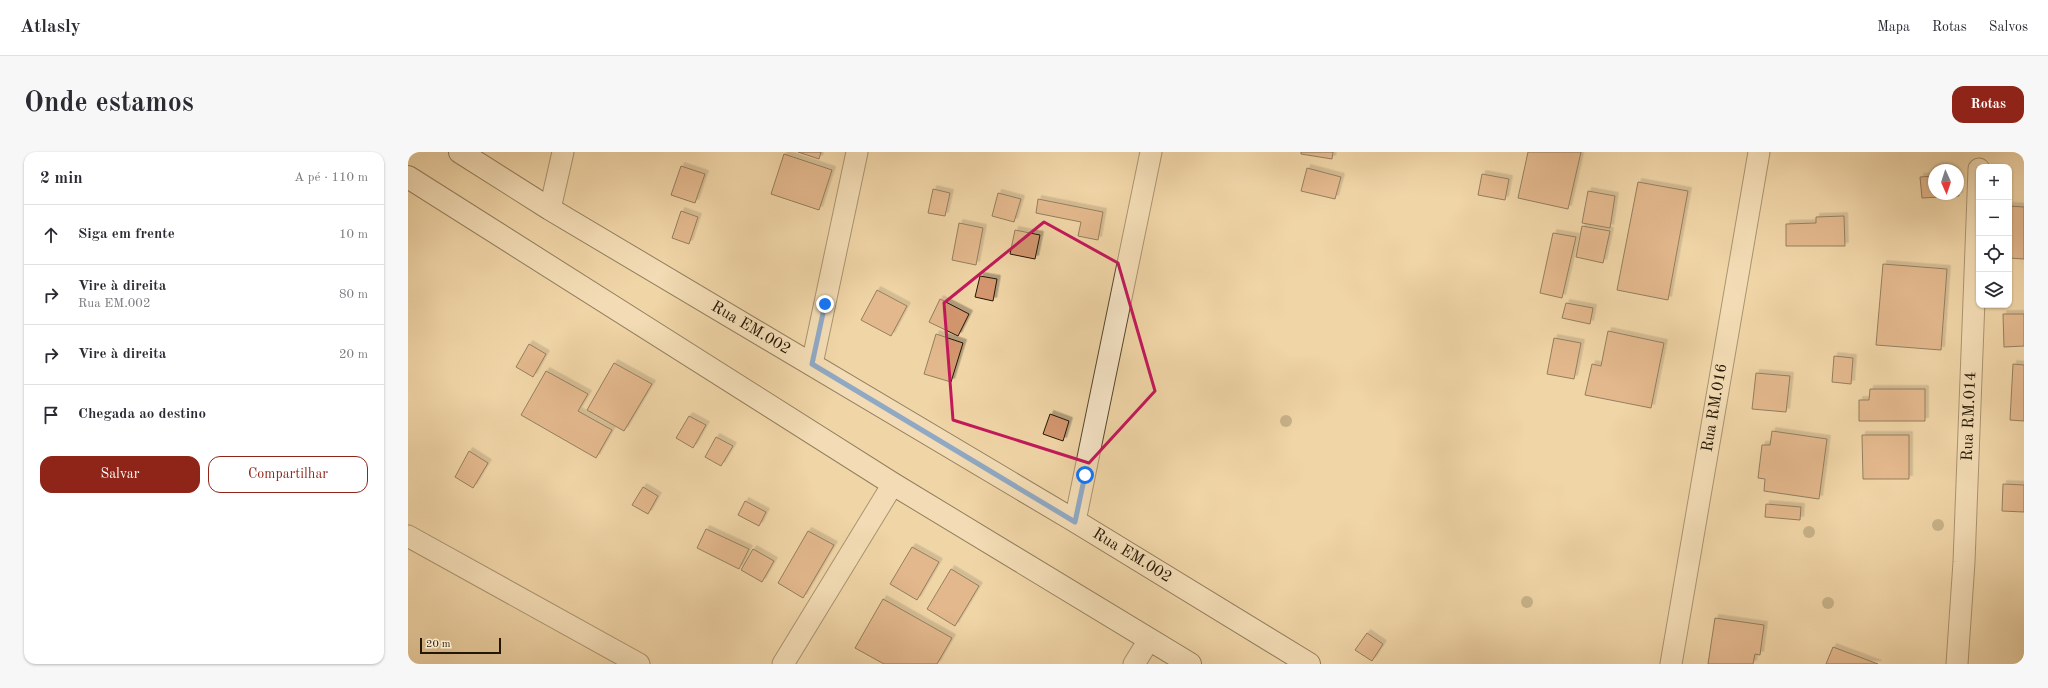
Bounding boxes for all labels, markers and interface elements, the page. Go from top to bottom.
text: Atlasly [20,18,81,37]
text: Mapa [1877,20,1910,34]
text: Rotas [1932,20,1967,34]
text: Salvos [1989,20,2028,34]
button: Rotas [1952,86,2024,123]
text: Onde estamos [24,90,194,118]
north arrow [1928,164,1964,200]
map controls [1976,164,2012,308]
button: + [1976,164,2012,200]
text: 2 min [40,170,83,187]
text: A pé · 110 m [294,171,368,184]
button: − [1976,200,2012,236]
icon: ahead [40,224,62,246]
text: Siga em frente [78,227,175,242]
text: 10 m [339,228,368,241]
button: locate [1976,236,2012,272]
button: layers [1976,272,2012,308]
text: Vire à direita [78,279,166,294]
icon: right [40,284,62,306]
text: 80 m [339,288,368,301]
route end [816,295,834,313]
text: Rua EM.002 [78,297,150,310]
street label: Rua EM.002 [708,299,793,358]
icon: right [40,344,62,366]
text: Vire à direita [78,347,166,362]
text: 20 m [339,348,368,361]
street label: Rua RM.016 [1700,362,1731,453]
street label: Rua RM.014 [1960,371,1979,461]
icon: arrive [40,404,62,426]
text: Chegada ao destino [78,407,206,422]
button: Salvar [40,456,200,493]
button: Compartilhar [208,456,368,493]
route start [1076,466,1094,484]
street label: Rua EM.002 [1090,526,1174,586]
scale bar [420,636,501,655]
text: 20 m [426,639,451,650]

